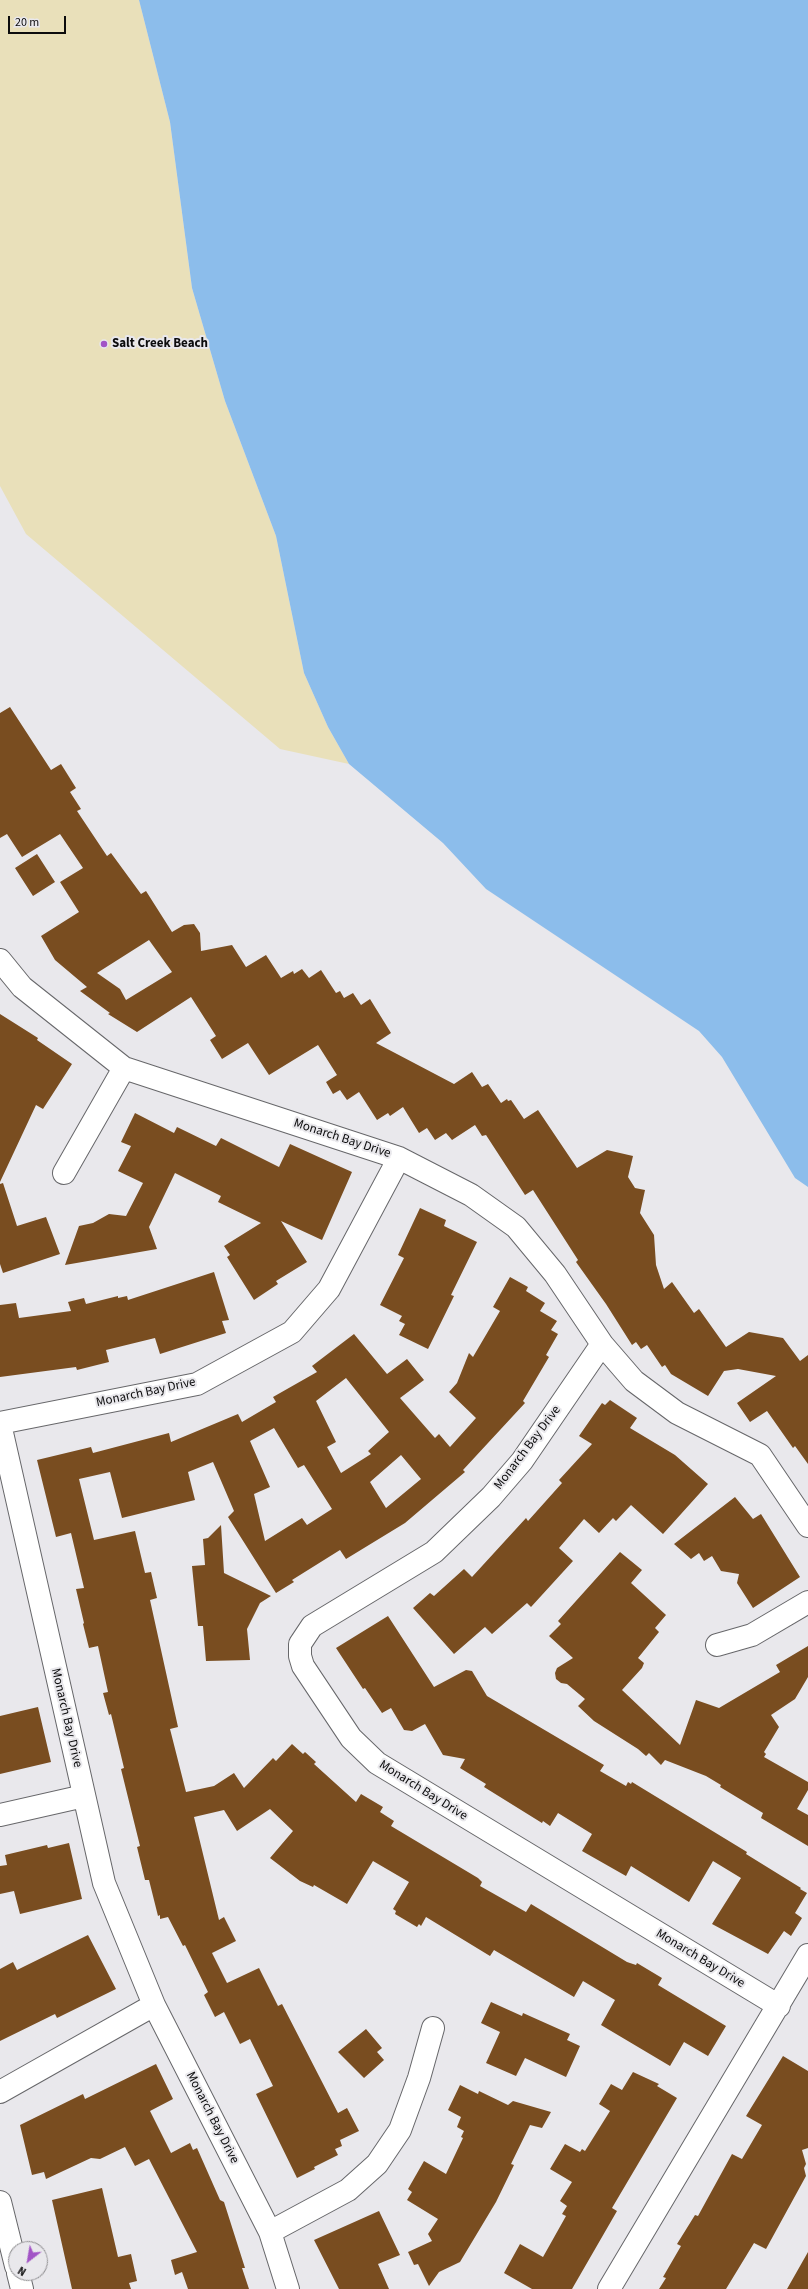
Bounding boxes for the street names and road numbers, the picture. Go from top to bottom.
street label: Monarch Bay Drive [291,1116,393,1162]
street label: Monarch Bay Drive [95,1375,197,1411]
street label: Monarch Bay Drive [491,1403,565,1493]
street label: Monarch Bay Drive [47,1667,85,1769]
street label: Monarch Bay Drive [376,1758,470,1824]
street label: Monarch Bay Drive [653,1926,747,1992]
street label: Monarch Bay Drive [182,2069,242,2167]

